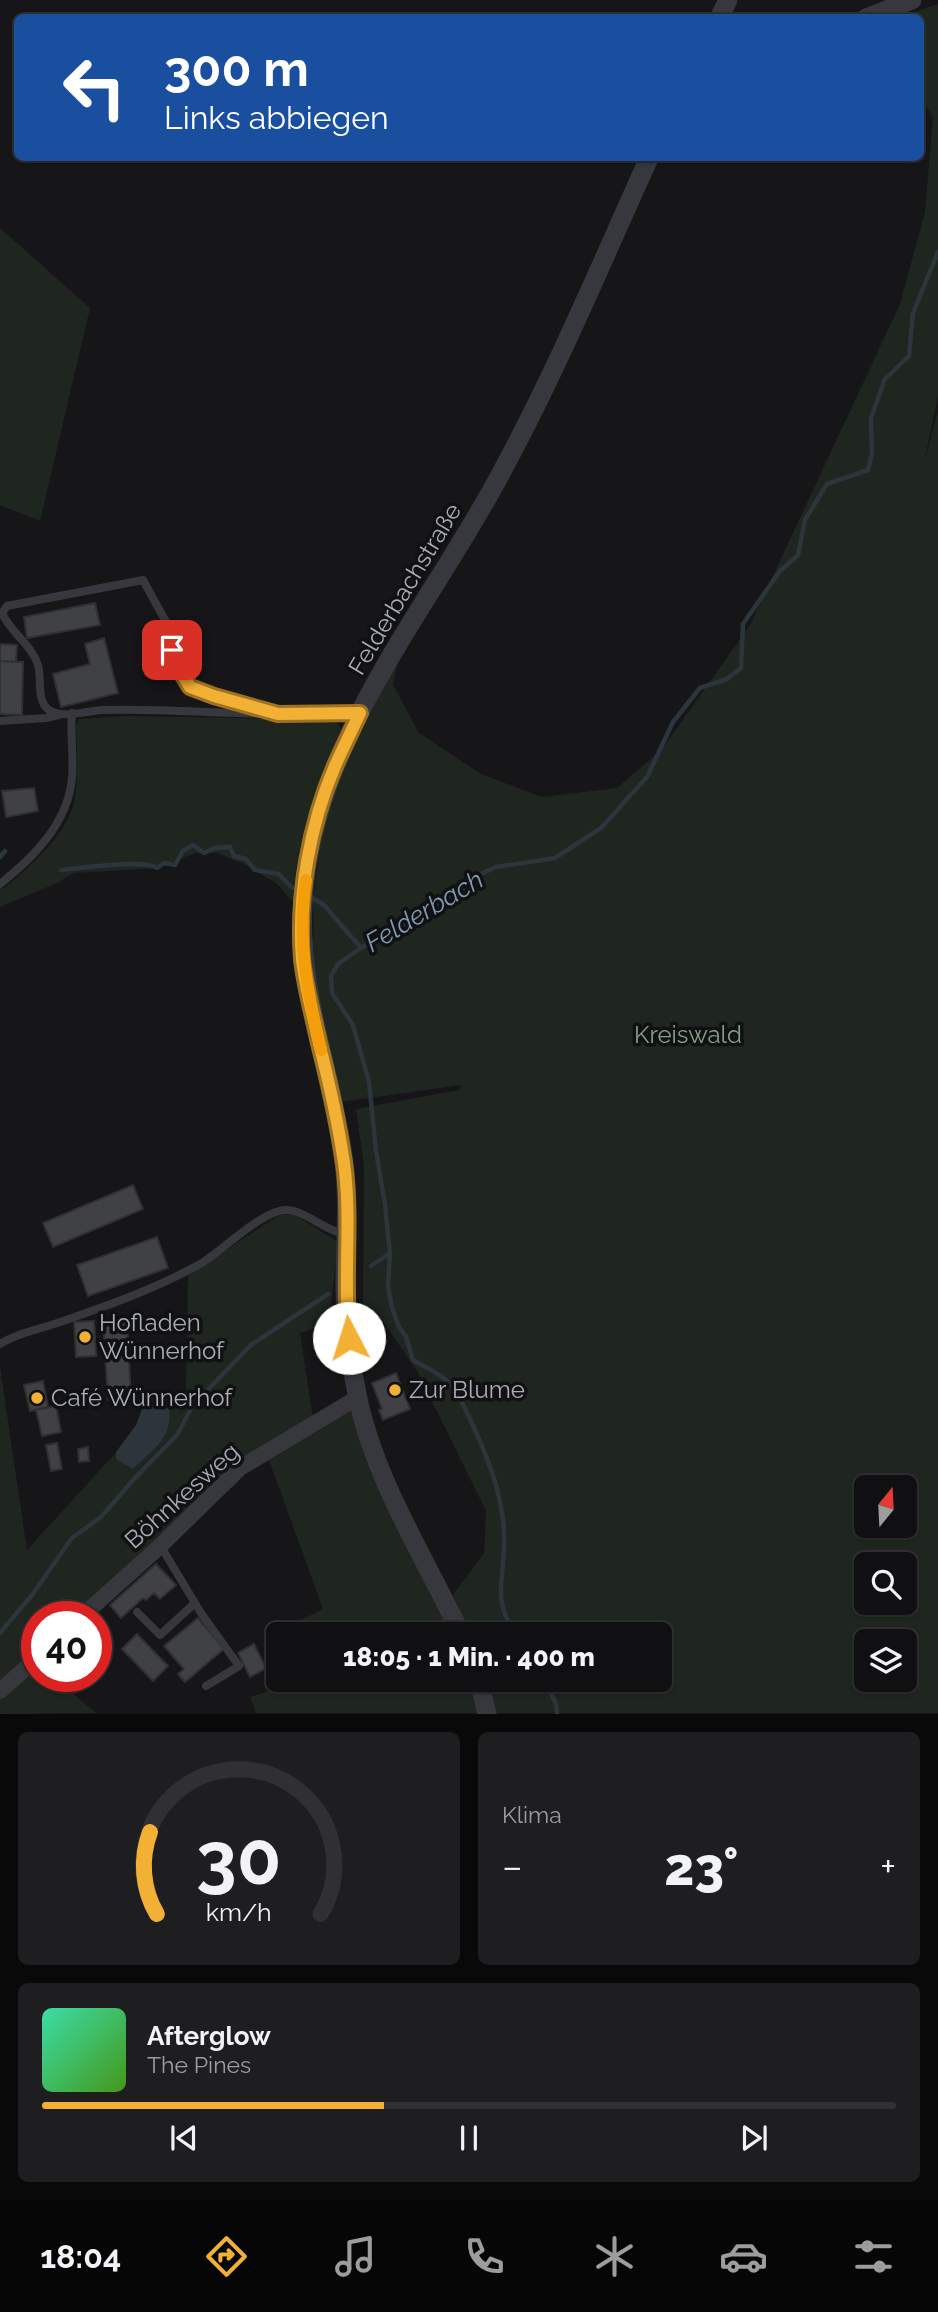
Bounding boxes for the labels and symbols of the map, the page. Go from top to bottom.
street label: Felderbachstraße [342,498,467,680]
pin [142,620,202,680]
water label: Felderbach [360,864,488,958]
park label: Kreiswald [634,1020,742,1049]
position arrow [312,1301,386,1375]
place label: Hofladen Wünnerhof [99,1308,225,1365]
marker: Hofladen Wünnerhof [77,1329,93,1345]
place label: Zur Blume [409,1375,525,1404]
marker: Zur Blume [387,1382,403,1398]
place label: Café Wünnerhof [51,1383,233,1412]
marker: Café Wünnerhof [29,1390,45,1406]
street label: Böhnkesweg [119,1437,245,1555]
north arrow [854,1475,917,1538]
speed limit sign: 40 [21,1601,112,1692]

